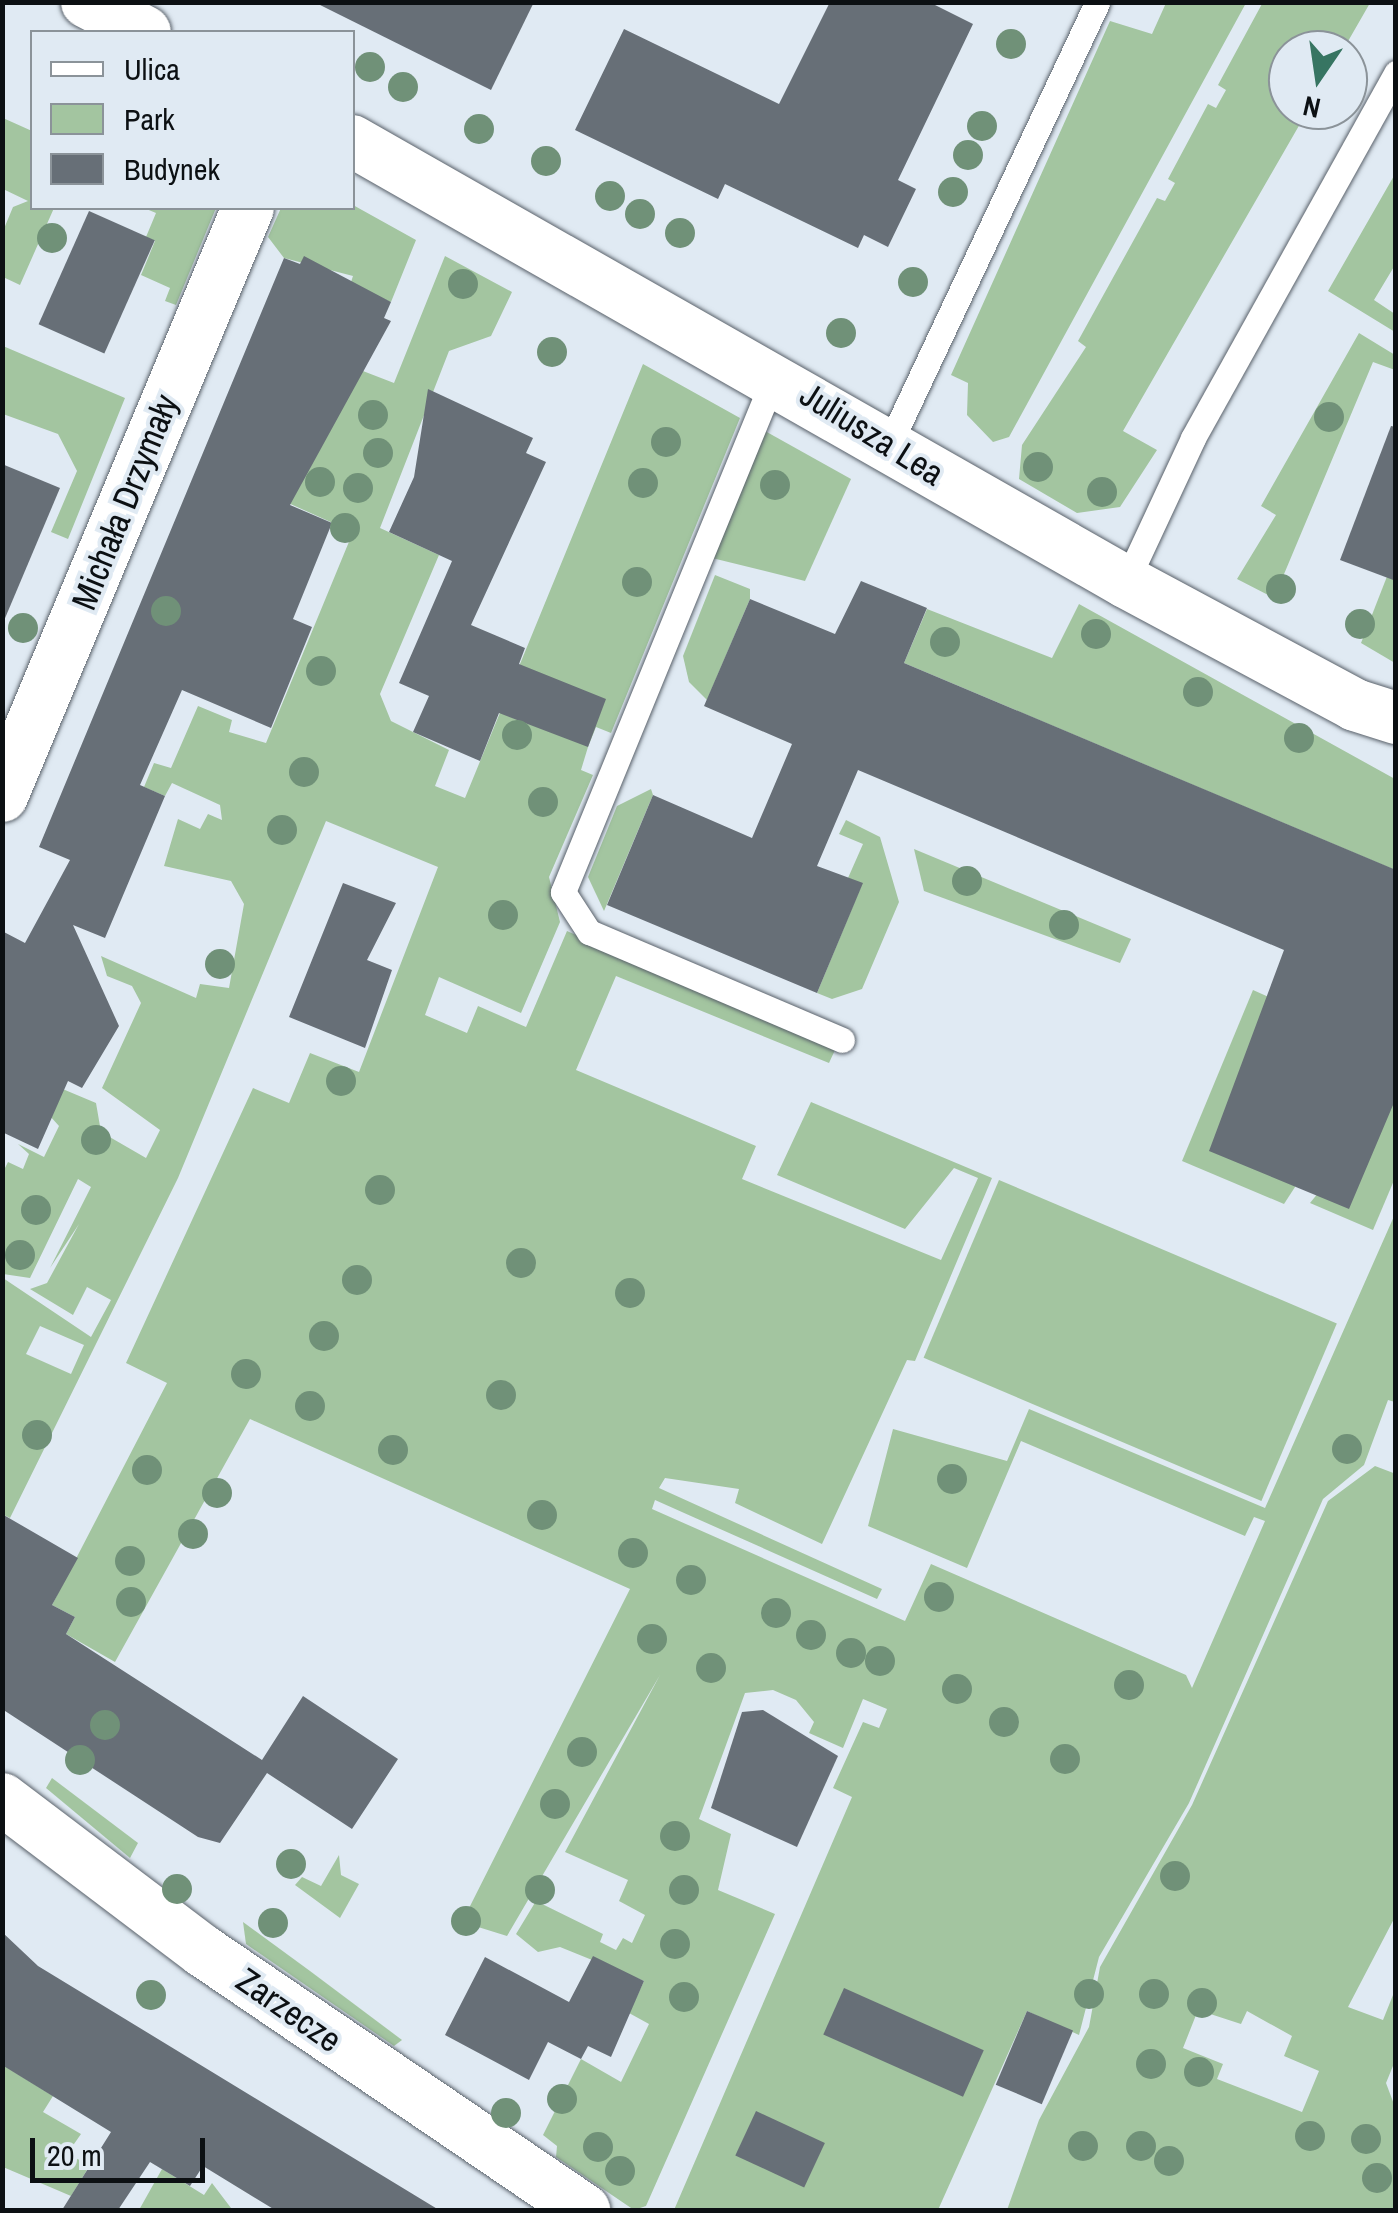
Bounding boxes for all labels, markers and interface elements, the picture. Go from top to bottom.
legend [30,30,355,210]
north arrow [1268,30,1368,130]
text: Ulica [124,49,180,89]
text: N [1299,87,1324,128]
text: Park [124,99,175,139]
text: Budynek [124,149,220,189]
street label: Juliusza Lea [793,373,951,495]
street label: Michała Drzymały [63,388,187,616]
street label: Zarzecze [229,1959,349,2061]
scale bar [35,2118,210,2180]
text: 20 m [47,2135,102,2175]

